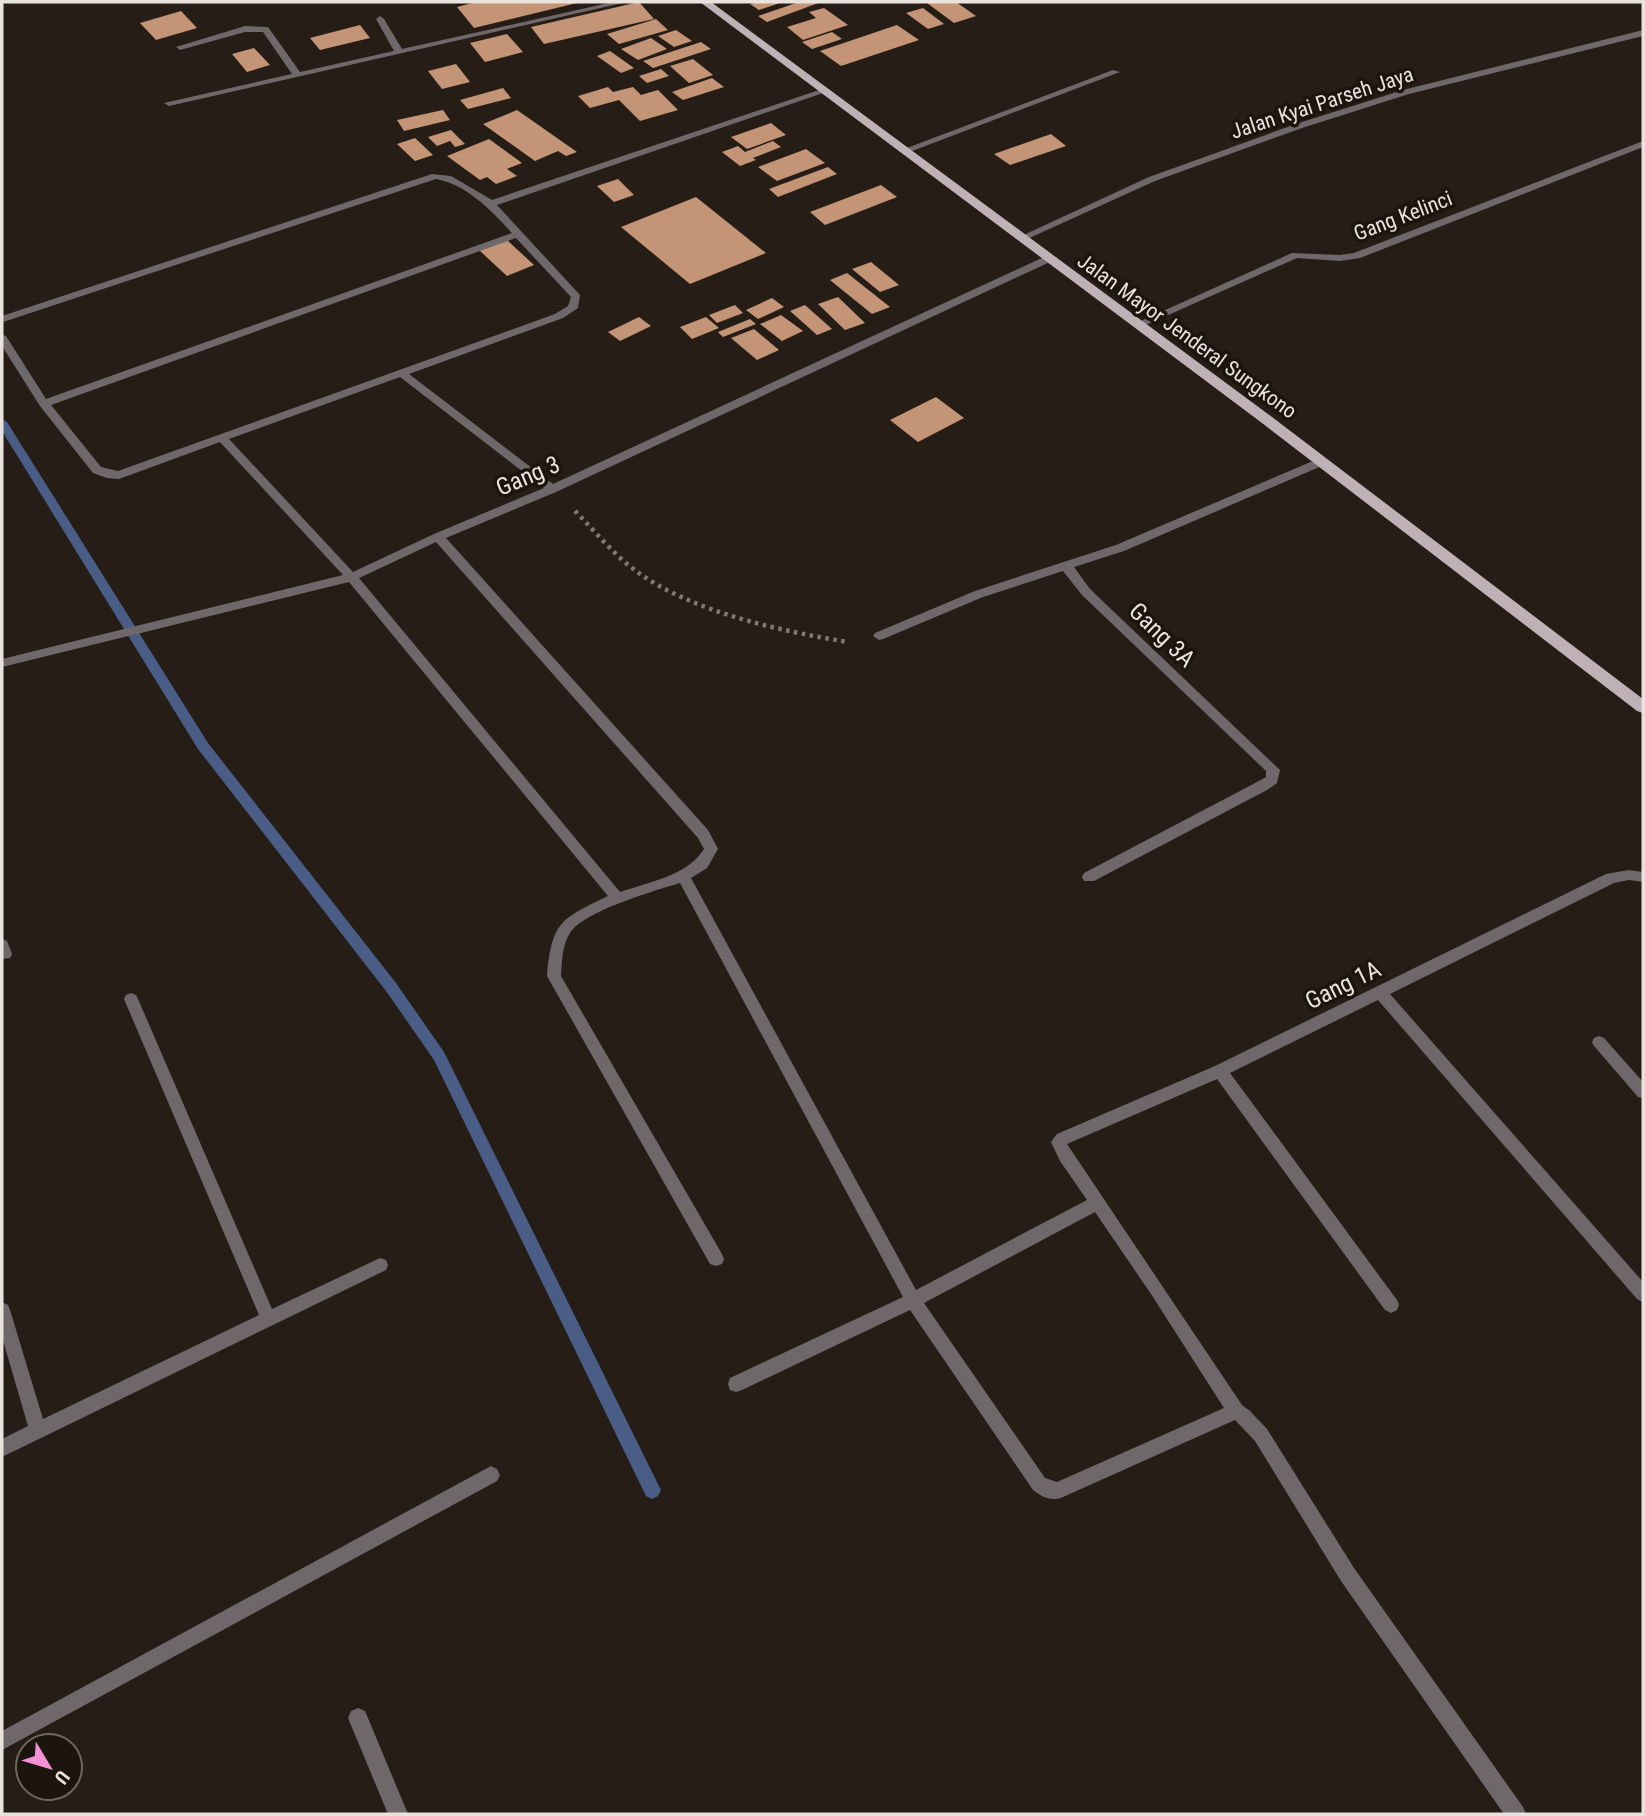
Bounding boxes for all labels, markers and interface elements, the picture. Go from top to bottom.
street label: Jalan Kyai Parseh Jaya [1228,62,1416,144]
street label: Gang Kelinci [1351,186,1455,246]
street label: Jalan Mayor Jenderal Sungkono [1073,249,1301,423]
street label: Gang 3 [492,450,564,502]
street label: Gang 3A [1123,597,1201,673]
street label: Gang 1A [1301,955,1385,1015]
north arrow [14,1732,84,1802]
text: U [50,1766,74,1789]

